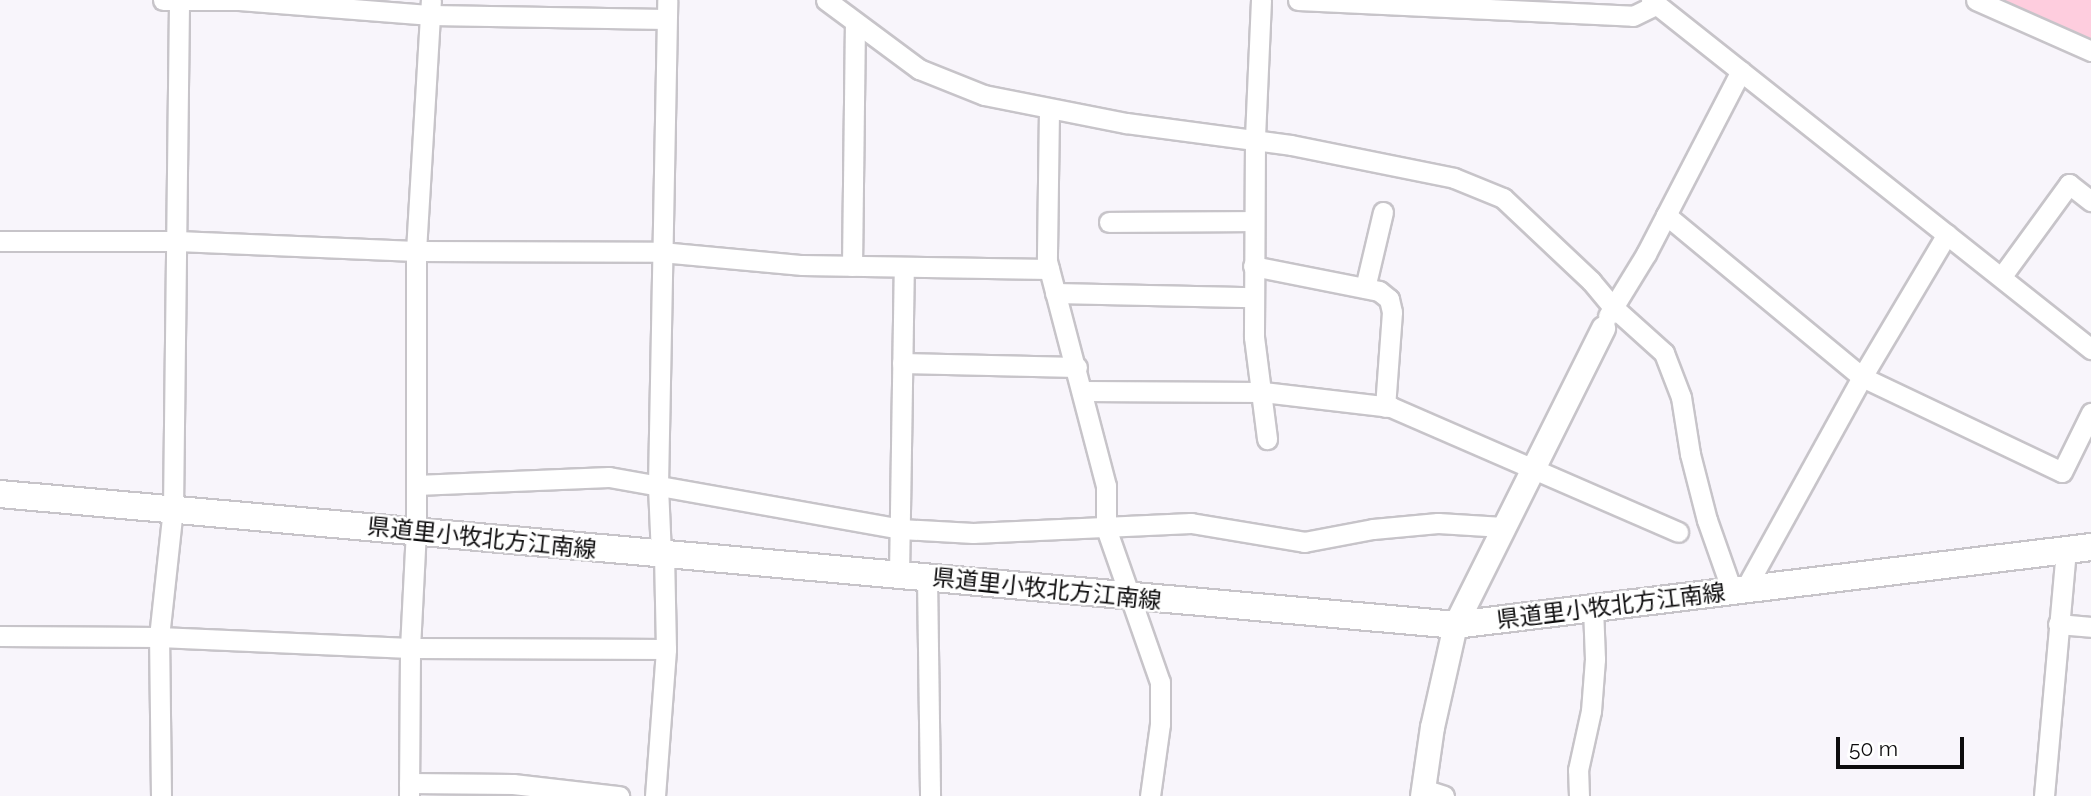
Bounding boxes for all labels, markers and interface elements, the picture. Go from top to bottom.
street label: 県道里小牧北方江南線 [366,512,598,564]
street label: 県道里小牧北方江南線 [931,563,1163,615]
street label: 県道里小牧北方江南線 [1495,578,1727,634]
scale bar [1839,722,1967,766]
text: 50 m [1849,736,1898,761]

